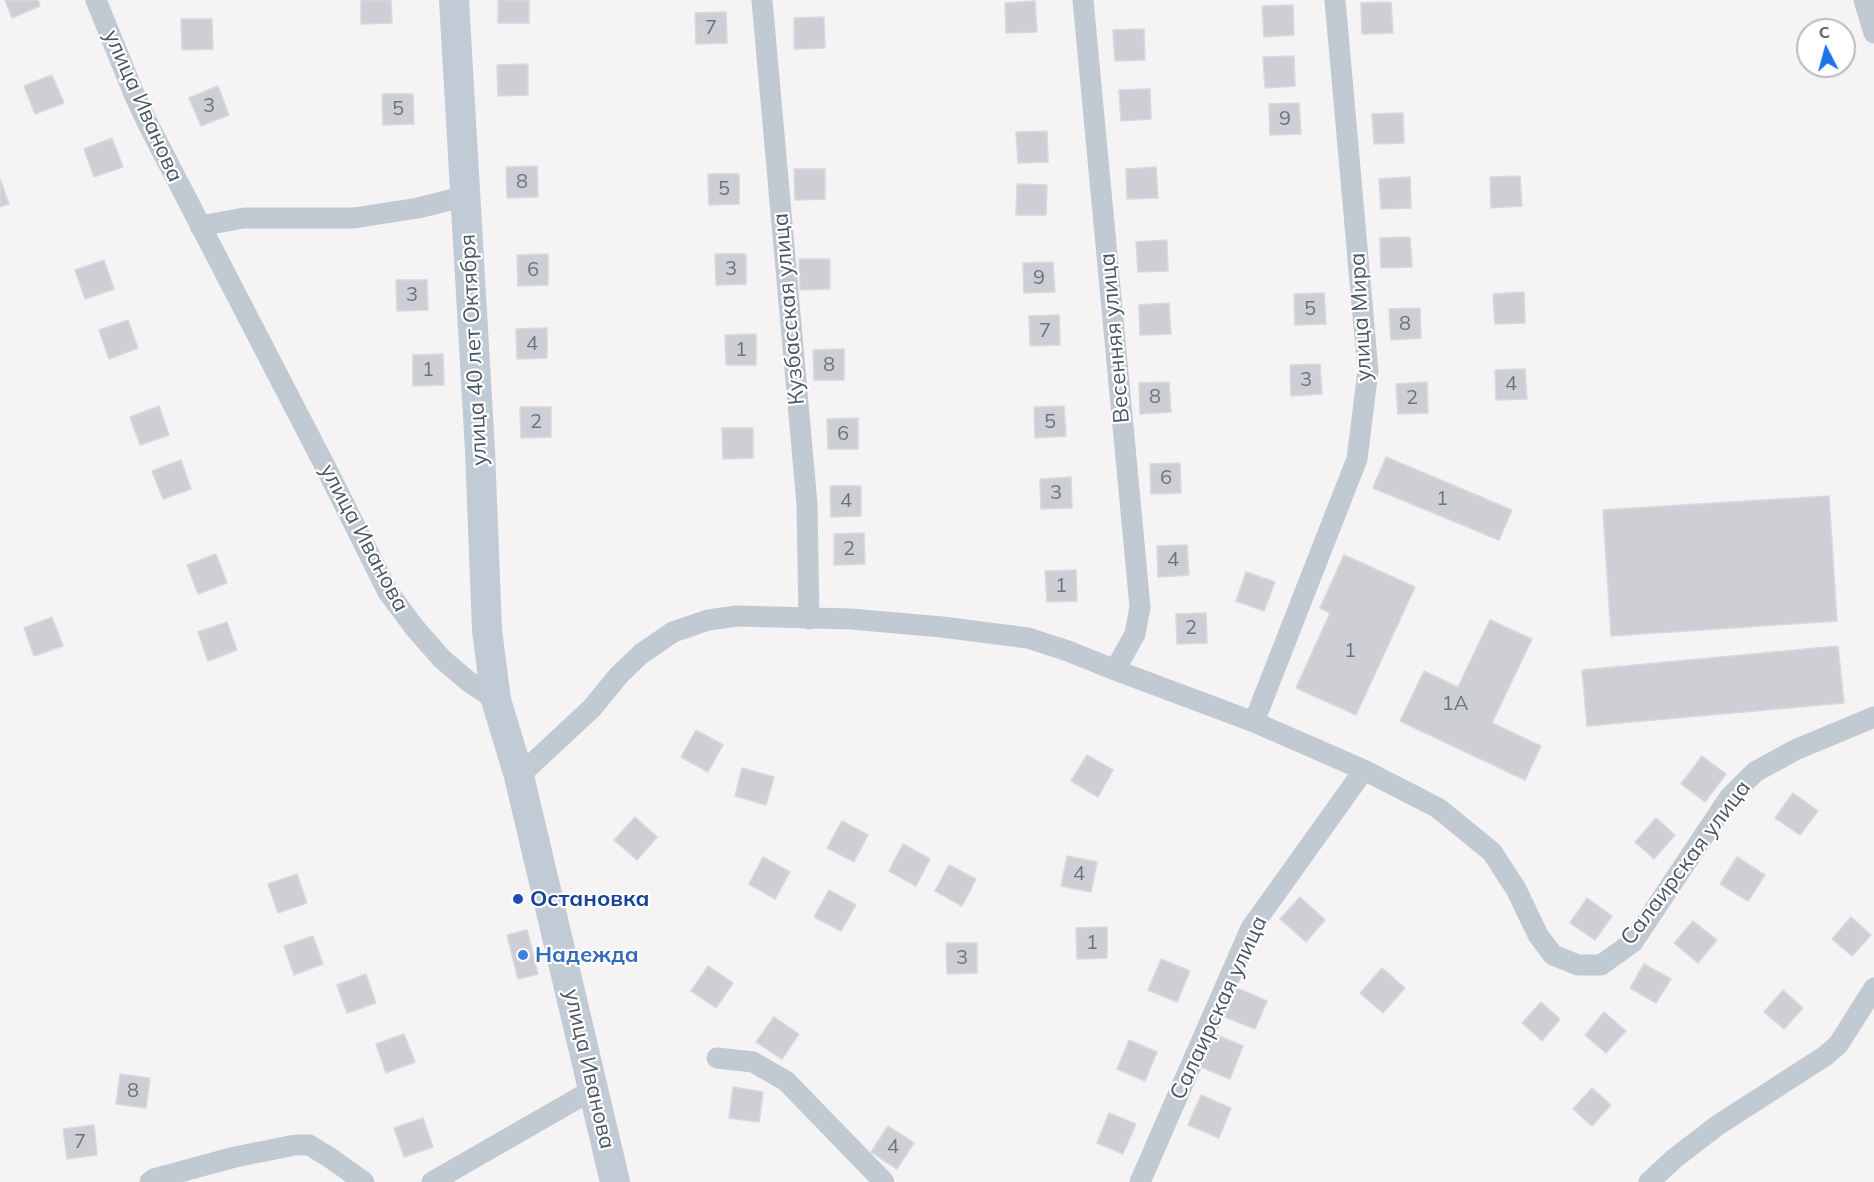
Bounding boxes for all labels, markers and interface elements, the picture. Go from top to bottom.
house number: 7 [705,16,717,40]
north arrow [1796,18,1856,78]
text: С [1818,22,1831,43]
street label: улица Иванова [98,26,188,186]
house number: 3 [203,94,215,118]
house number: 5 [392,97,404,121]
house number: 9 [1279,107,1291,131]
house number: 8 [516,170,528,194]
house number: 5 [718,177,730,201]
street label: Кузбасская улица [767,212,811,406]
street label: улица 40 лет Октября [455,233,493,467]
street label: Весенняя улица [1094,252,1136,424]
street label: улица Мира [1344,252,1378,382]
house number: 3 [725,257,737,281]
house number: 6 [527,258,539,282]
house number: 9 [1033,266,1045,290]
house number: 3 [406,283,418,307]
house number: 5 [1304,297,1316,321]
house number: 8 [1399,312,1411,336]
house number: 7 [1039,319,1051,343]
house number: 4 [526,332,538,356]
house number: 1 [735,338,747,362]
house number: 8 [823,353,835,377]
house number: 1 [422,358,434,382]
house number: 3 [1300,368,1312,392]
house number: 4 [1505,372,1517,396]
house number: 8 [1149,385,1161,409]
house number: 2 [1406,386,1418,410]
house number: 2 [530,410,542,434]
house number: 5 [1044,410,1056,434]
house number: 6 [837,422,849,446]
street label: улица Иванова [314,460,414,616]
house number: 6 [1160,466,1172,490]
house number: 3 [1050,481,1062,505]
house number: 1 [1436,487,1448,511]
house number: 4 [840,489,852,513]
house number: 2 [843,537,855,561]
house number: 4 [1167,548,1179,572]
house number: 1 [1055,574,1067,598]
house number: 2 [1185,616,1197,640]
house number: 1 [1344,639,1356,663]
house number: 1А [1442,692,1468,716]
street label: Салаирская улица [1615,775,1757,951]
house number: 4 [1073,862,1085,886]
place label: Остановка [530,886,649,912]
marker: Остановка [511,892,525,906]
street label: Салаирская улица [1165,912,1273,1104]
house number: 1 [1086,931,1098,955]
place label: Надежда [535,942,639,968]
house number: 3 [956,946,968,970]
marker: Надежда [516,948,530,962]
street label: улица Иванова [558,986,620,1152]
house number: 8 [127,1079,139,1103]
house number: 7 [74,1130,86,1154]
house number: 4 [887,1135,899,1159]

